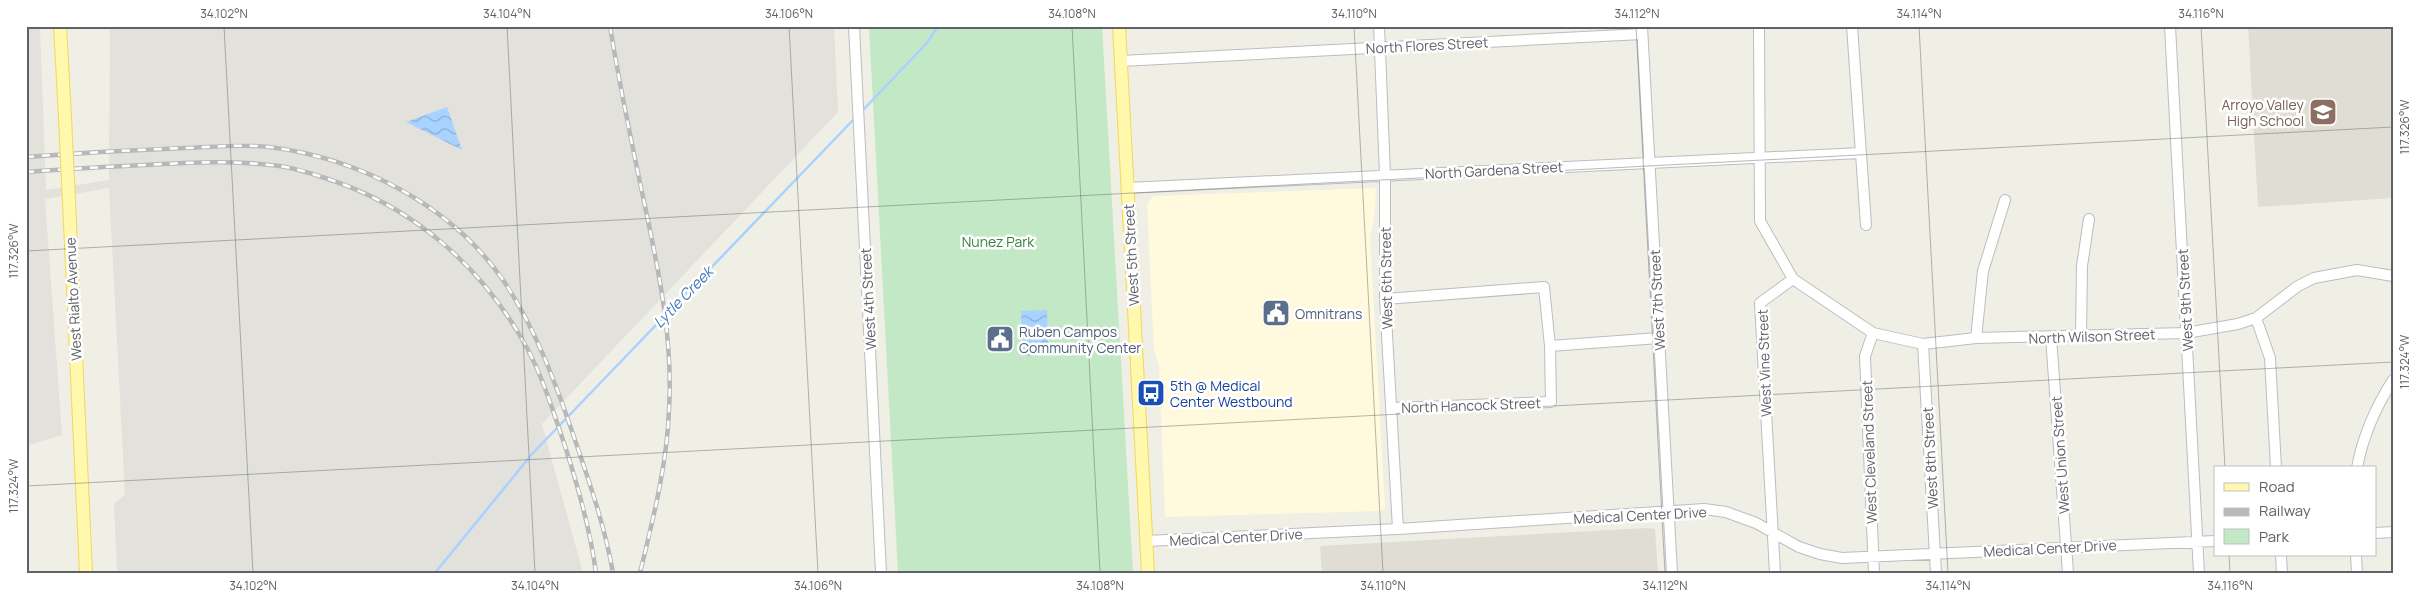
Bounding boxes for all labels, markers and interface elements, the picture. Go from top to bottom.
text: 34.102°N [200,5,248,22]
text: 34.104°N [483,5,531,22]
text: 34.106°N [765,5,813,22]
text: 34.108°N [1048,5,1096,22]
text: 34.110°N [1331,5,1377,22]
text: 34.112°N [1615,5,1659,22]
text: 34.114°N [1896,5,1942,22]
text: 34.116°N [2178,5,2224,22]
street label: North Flores Street [1365,32,1489,58]
place label: Arroyo Valley High School [2221,95,2305,130]
school or university icon: Arroyo Valley High School [2308,97,2338,127]
text: 117.326°W [2396,99,2413,155]
street label: North Gardena Street [1424,157,1564,183]
street label: West 5th Street [1119,203,1143,306]
text: 117.326°W [5,223,22,279]
street label: West 6th Street [1376,226,1396,330]
park label: Nunez Park [962,232,1035,251]
street label: West Rialto Avenue [60,237,86,361]
street label: West 4th Street [856,247,880,351]
street label: West 9th Street [2173,248,2197,352]
street label: West 7th Street [1645,249,1669,351]
water label: Lytle Creek [648,260,719,332]
public building icon: Omnitrans [1261,298,1291,328]
place label: Omnitrans [1295,304,1362,323]
street label: West Vine Street [1753,308,1775,417]
place label: Ruben Campos Community Center [1019,322,1141,357]
public building icon: Ruben Campos Community Center [985,324,1015,354]
street label: North Wilson Street [2028,324,2156,348]
text: 117.324°W [2396,334,2413,389]
place label: 5th @ Medical Center Westbound [1170,376,1293,411]
bus stop icon: 5th @ Medical Center Westbound [1136,378,1166,408]
street label: West Cleveland Street [1857,379,1881,524]
street label: North Hancock Street [1401,393,1542,417]
street label: West Union Street [2046,395,2074,515]
street label: West 8th Street [1918,406,1942,510]
text: 117.324°W [5,458,22,513]
legend [2214,466,2376,556]
text: Road [2259,476,2295,497]
text: Railway [2259,500,2311,521]
street label: Medical Center Drive [1573,502,1707,528]
street label: Medical Center Drive [1169,524,1303,550]
text: Park [2259,526,2289,547]
street label: Medical Center Drive [1983,535,2117,561]
text: 34.102°N [229,577,277,594]
text: 34.104°N [511,577,559,594]
text: 34.106°N [794,577,842,594]
text: 34.108°N [1076,577,1124,594]
text: 34.110°N [1360,577,1406,594]
text: 34.112°N [1643,577,1687,594]
text: 34.114°N [1925,577,1971,594]
text: 34.116°N [2207,577,2253,594]

